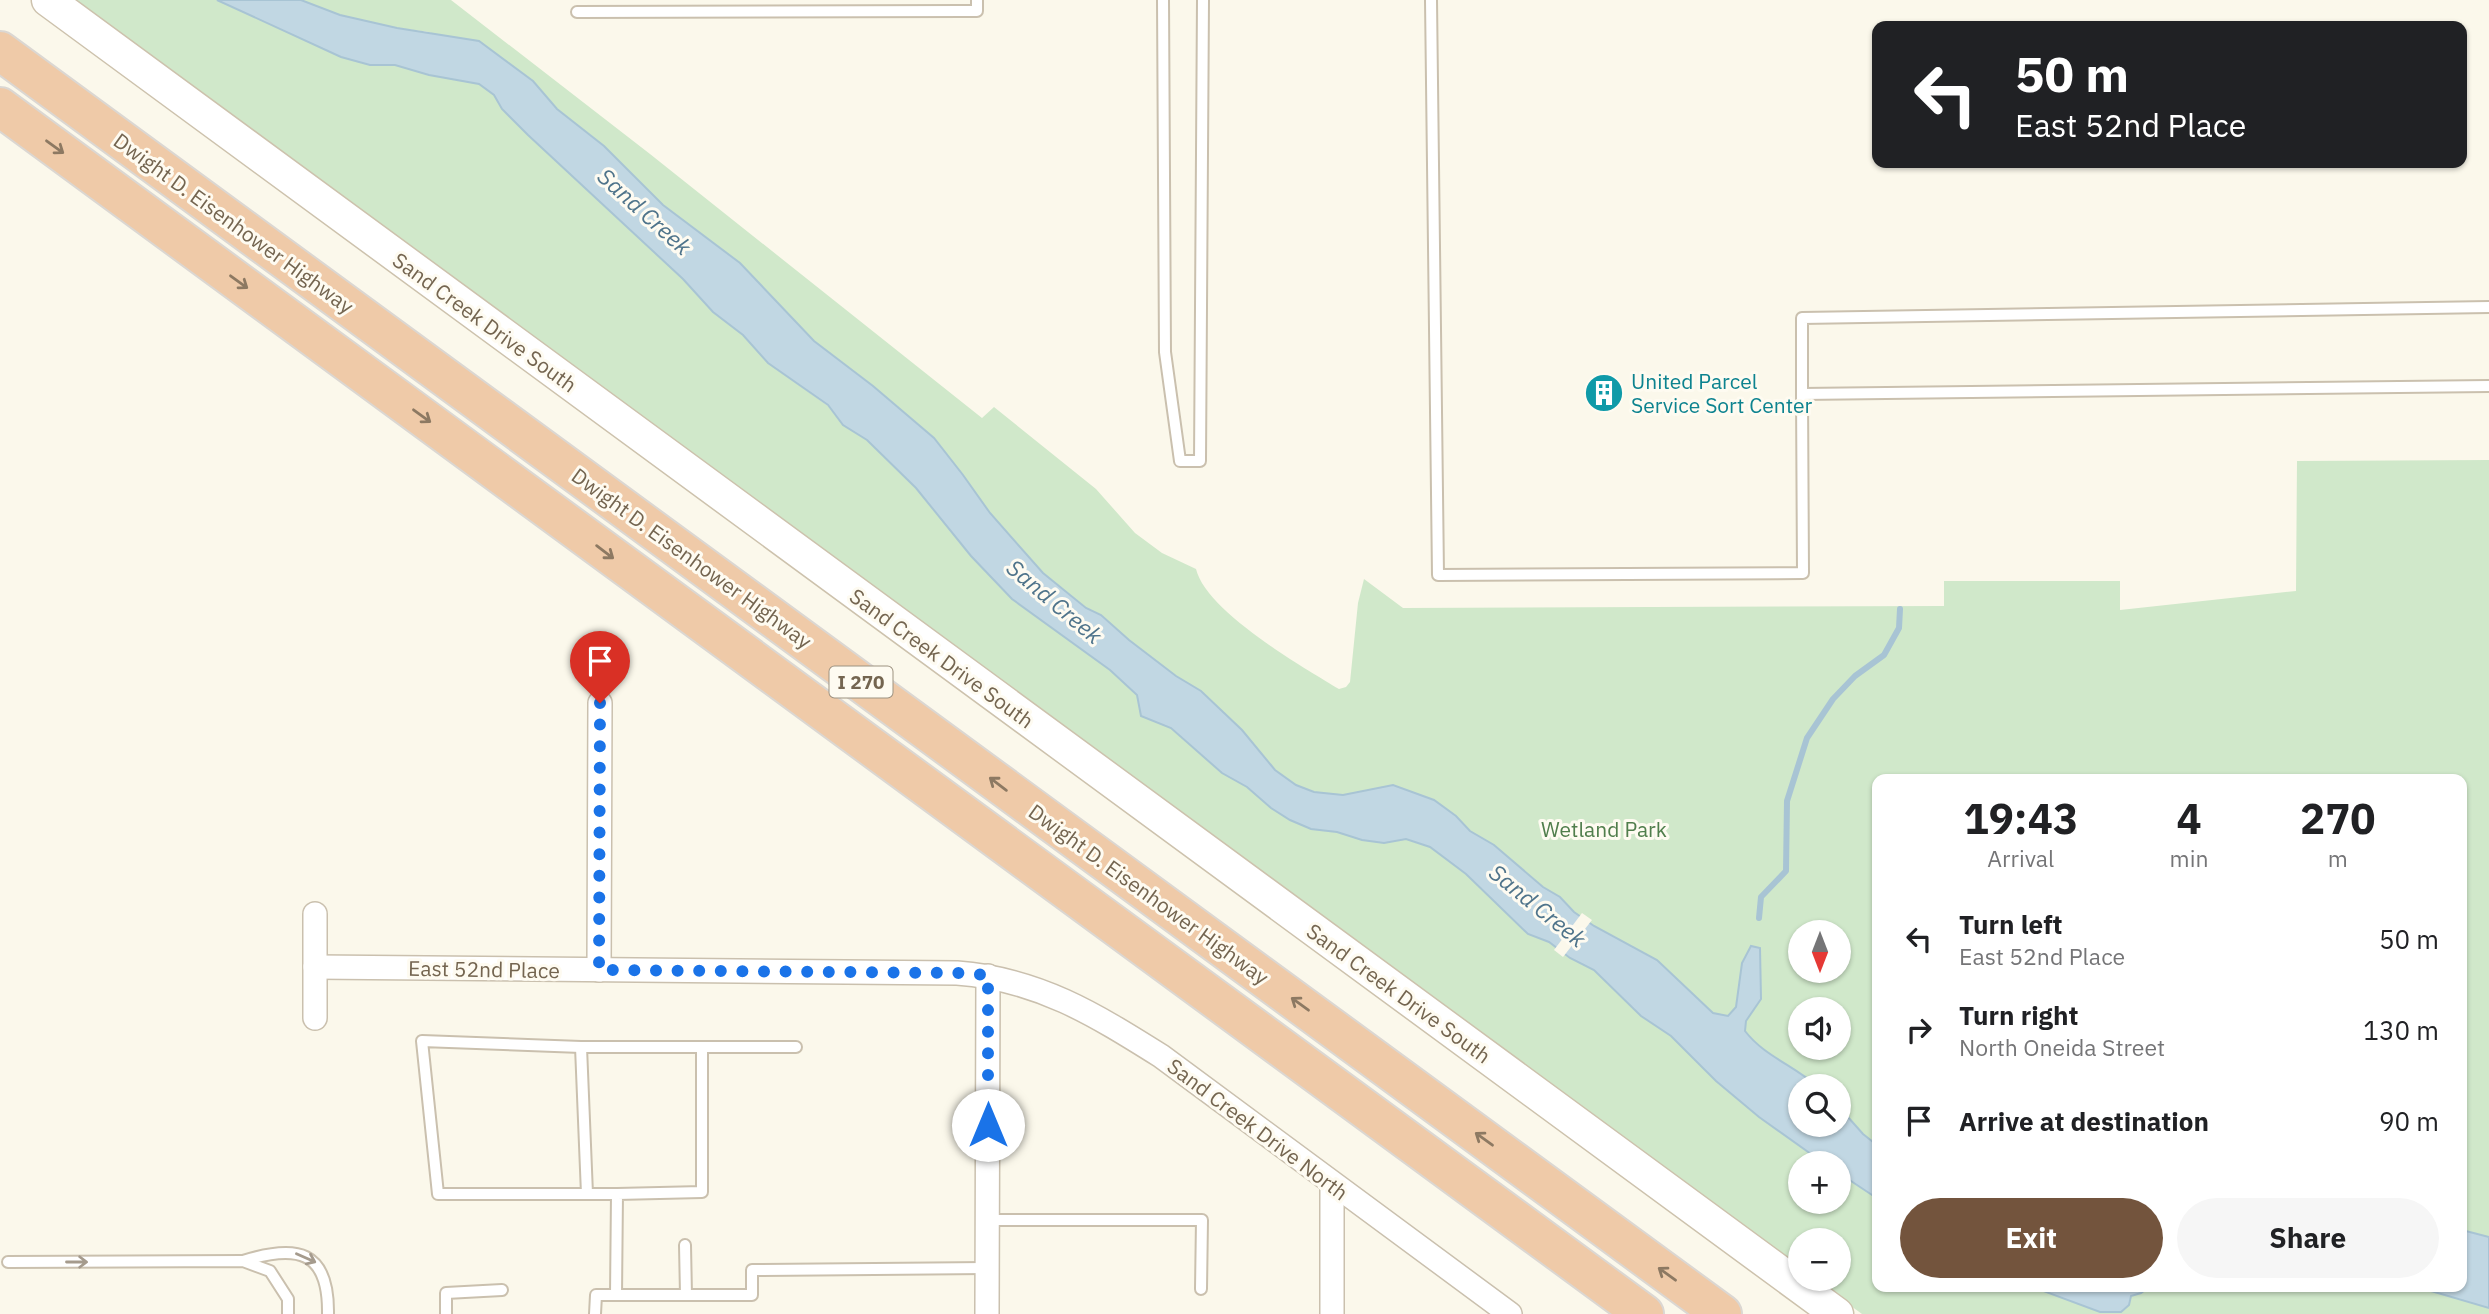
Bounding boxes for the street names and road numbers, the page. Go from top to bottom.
street label: Dwight D. Eisenhower Highway [108,126,360,320]
street label: Sand Creek Drive South [387,246,583,398]
street label: Dwight D. Eisenhower Highway [566,461,818,655]
street label: Sand Creek Drive South [844,582,1040,734]
road number: I 270 [830,666,892,698]
street label: Dwight D. Eisenhower Highway [1023,797,1275,991]
street label: Sand Creek Drive South [1301,917,1497,1069]
street label: East 52nd Place [408,954,560,984]
street label: Sand Creek Drive North [1162,1052,1354,1206]

